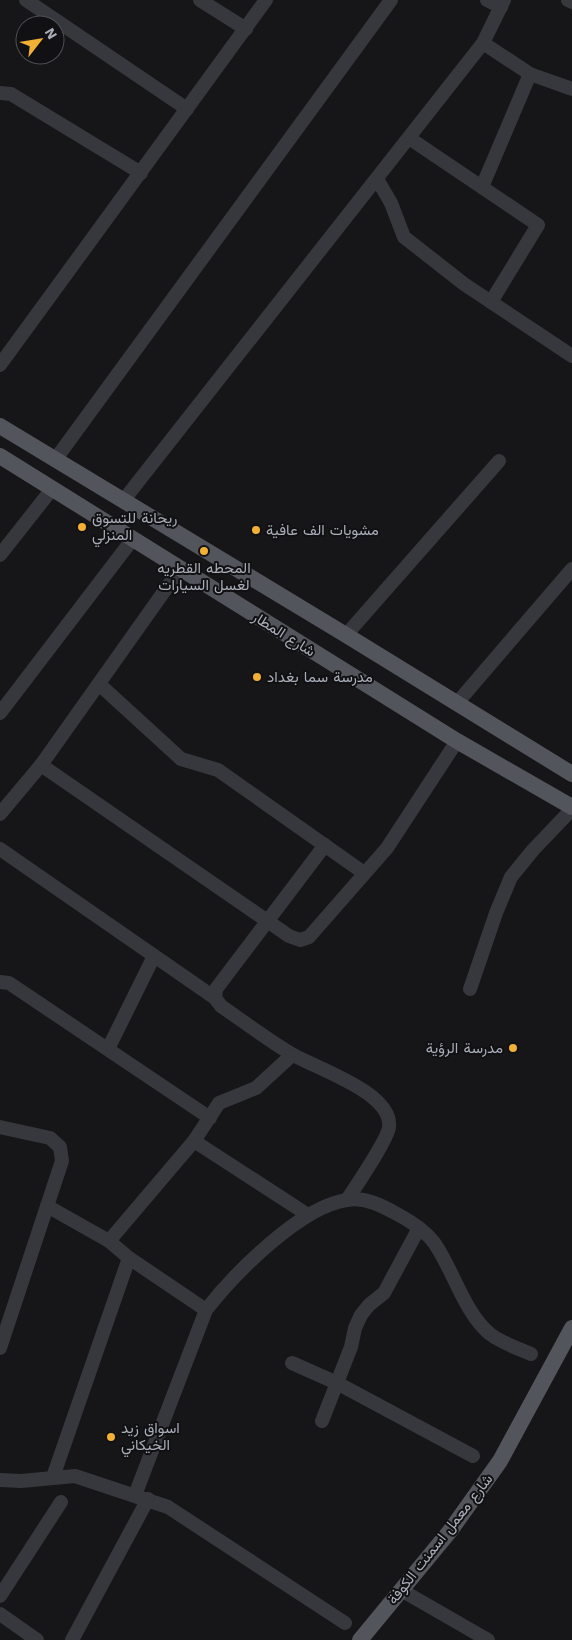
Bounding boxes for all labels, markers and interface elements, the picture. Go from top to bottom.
north arrow [15,15,65,65]
text: N [42,25,61,42]
place label: ريحانة للتسوق المنزلي [92,509,177,548]
marker: ريحانة للتسوق المنزلي [76,521,88,533]
place label: مشويات الف عافية [266,521,379,539]
marker: مشويات الف عافية [250,524,262,536]
marker: المحطه القطريه لغسل السيارات [198,545,210,557]
place label: المحطه القطريه لغسل السيارات [157,559,251,594]
street label: شارع المطار [247,607,319,662]
place label: مدرسة سما بغداد [267,668,373,686]
marker: مدرسة سما بغداد [251,671,263,683]
place label: مدرسة الرؤية [426,1039,503,1057]
marker: مدرسة الرؤية [507,1042,519,1054]
place label: اسواق زيد الخيكاني [121,1419,180,1458]
marker: اسواق زيد الخيكاني [105,1431,117,1443]
street label: شارع معمل اسمنت الكوفة [384,1470,498,1609]

